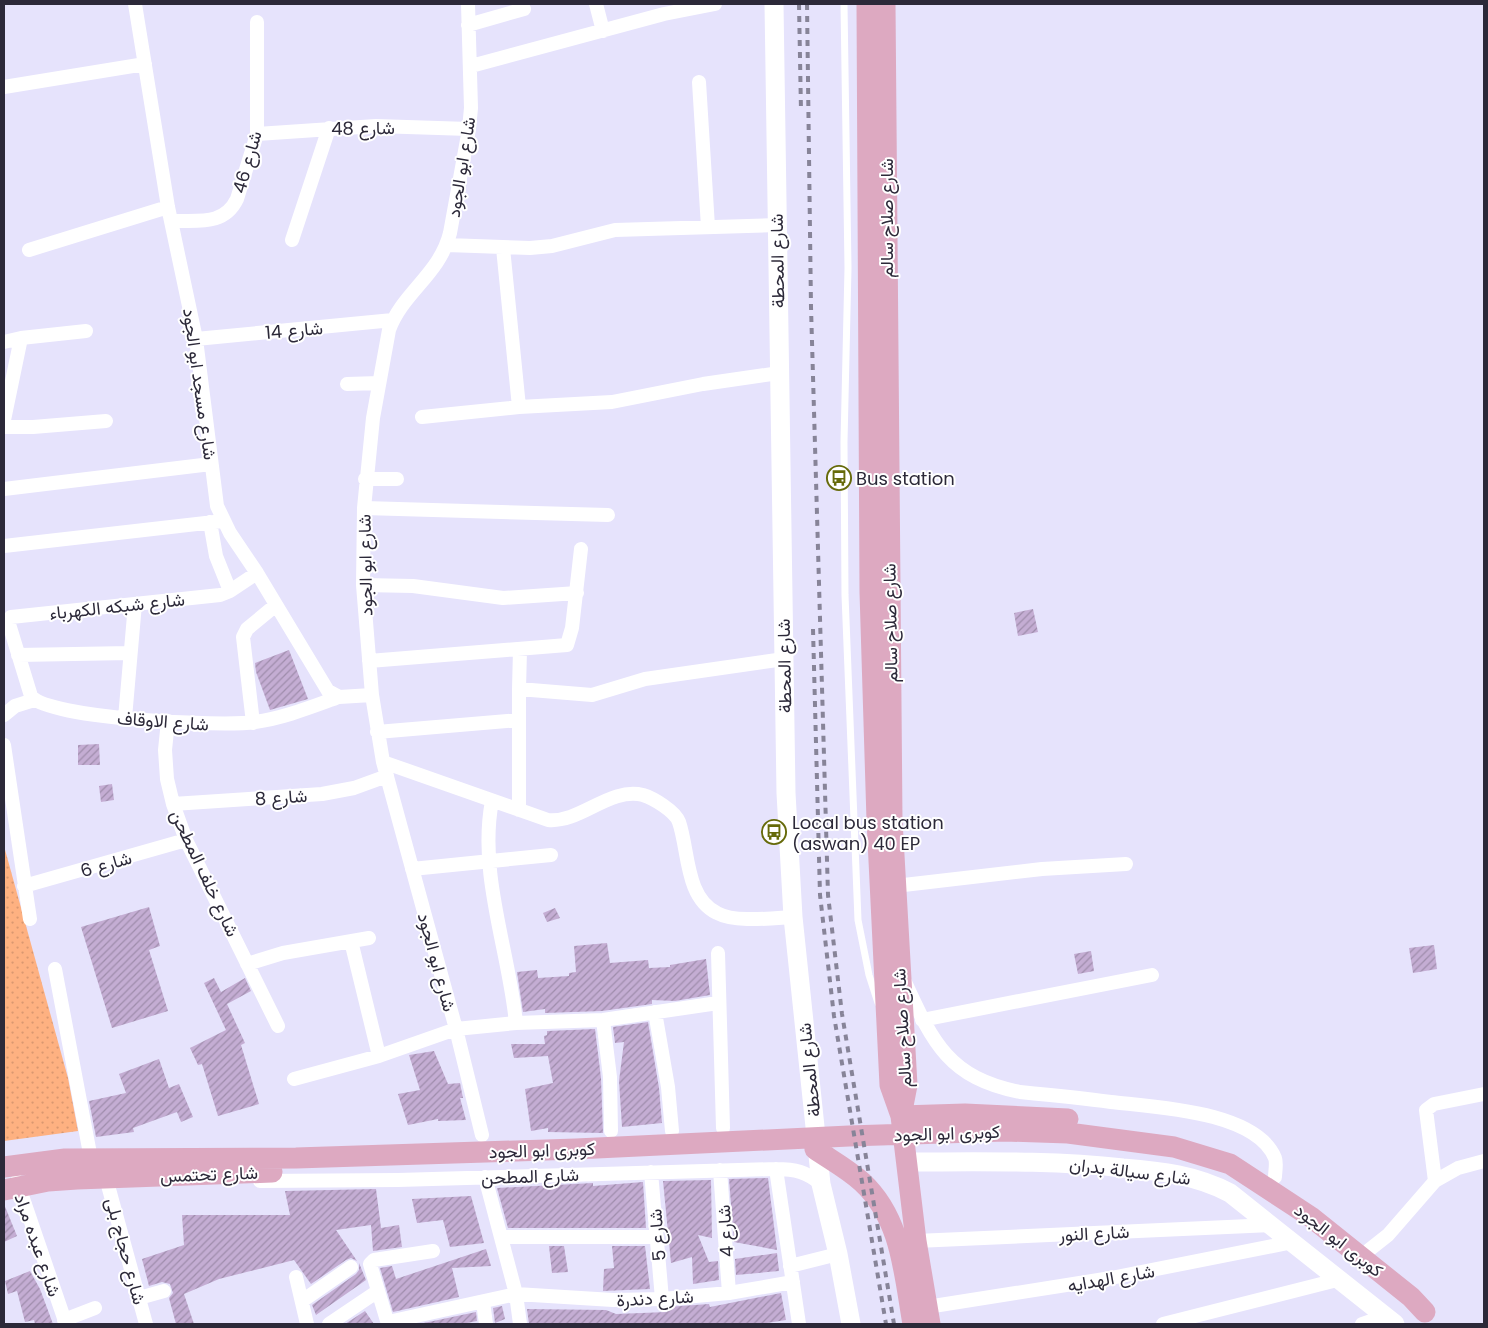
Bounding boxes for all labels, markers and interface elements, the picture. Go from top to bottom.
street label: شارع 48 [331,115,395,141]
street label: شارع ابو الجود [441,115,481,219]
street label: شارع 46 [226,128,268,196]
street label: شارع صلاح سالم [874,158,899,278]
street label: شارع المحطة [764,214,790,308]
street label: شارع مسجد ابو الجود [177,307,223,461]
street label: شارع 14 [264,315,324,345]
bus stop icon: Bus station [826,465,852,491]
place label: Bus station [856,466,955,491]
street label: شارع ابو الجود [352,514,378,616]
street label: شارع صلاح سالم [876,563,904,683]
street label: شارع شبكه الكهرباء [48,586,186,626]
street label: شارع المحطة [771,619,797,713]
street label: شارع الاوقاف [116,705,210,737]
street label: شارع 8 [254,783,308,811]
street label: شارع خلف المطحن [165,805,245,941]
place label: Local bus station (aswan) 40 EP [792,810,944,856]
bus stop icon: Local bus station (aswan) 40 EP [761,819,787,845]
street label: شارع 6 [77,845,135,883]
street label: شارع ابو الجود [412,910,462,1014]
street label: شارع صلاح سالم [886,968,918,1088]
street label: شارع المحطة [792,1022,826,1118]
street label: كوبرى ابو الجود [893,1119,1001,1147]
street label: كوبرى ابو الجود [488,1136,596,1164]
street label: شارع سيالة بدران [1068,1151,1192,1191]
street label: شارع تحتمس [160,1160,258,1188]
street label: شارع المطحن [481,1162,579,1190]
street label: شارع عبده مراد [9,1190,67,1300]
street label: شارع حجاج بلى [100,1195,152,1307]
street label: كوبرى ابو الجود [1289,1197,1389,1283]
street label: شارع 4 [711,1204,739,1258]
street label: شارع 5 [642,1208,672,1262]
street label: شارع النور [1057,1219,1130,1247]
street label: شارع الهدايه [1065,1258,1157,1298]
street label: شارع دندرة [616,1283,694,1313]

